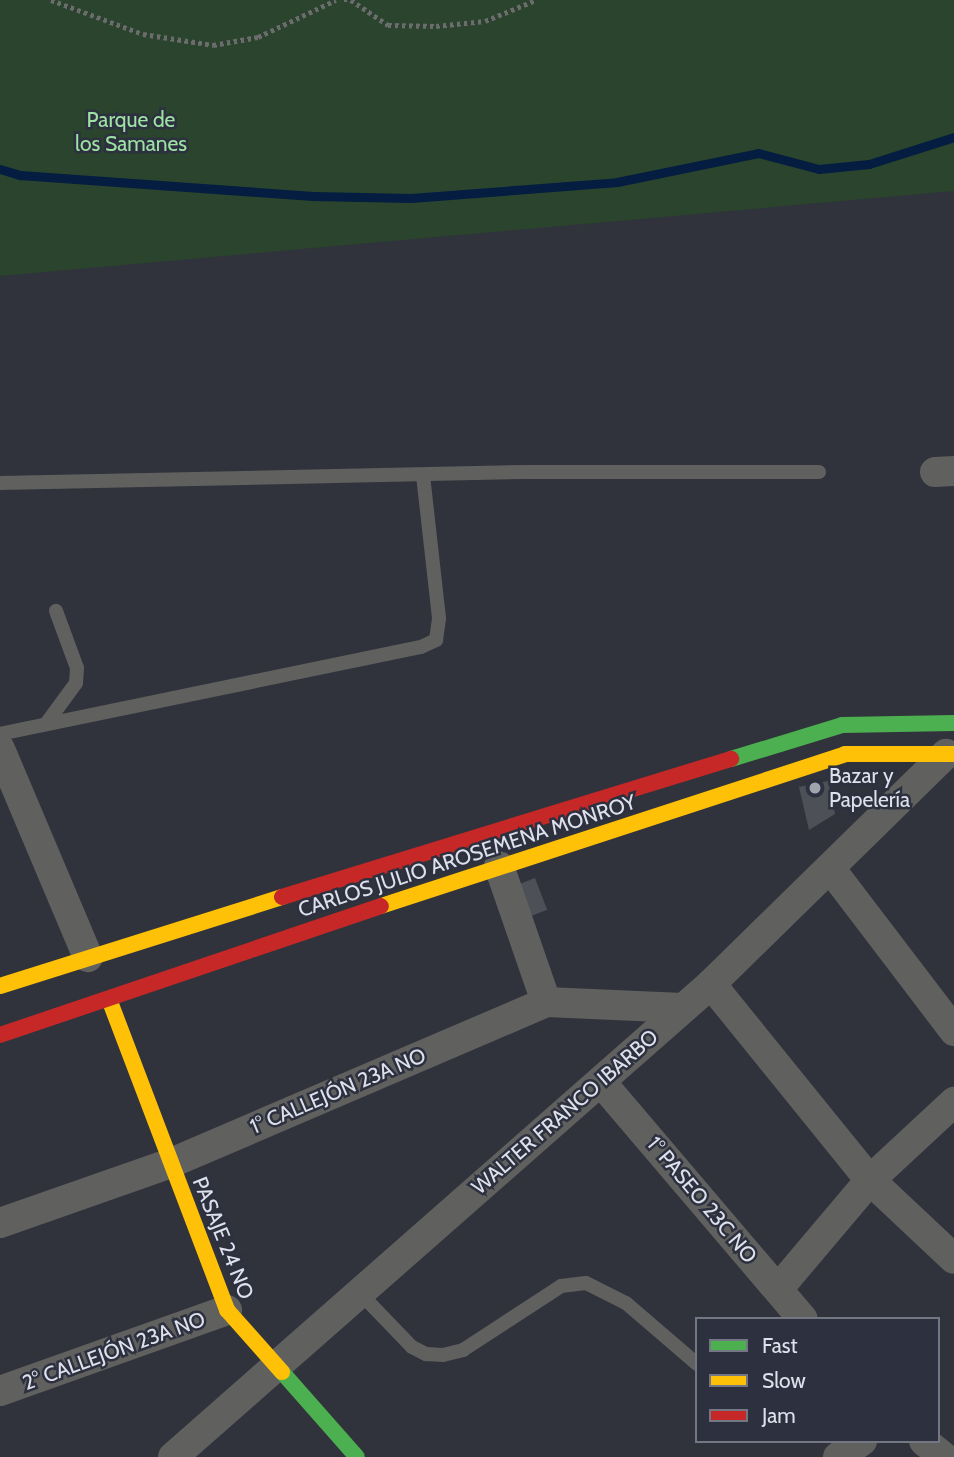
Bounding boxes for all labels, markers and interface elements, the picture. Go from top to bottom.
park label: Parque de los Samanes [75,107,187,157]
place label: Bazar y Papelería [829,763,910,813]
marker: Bazar y Papelería [807,780,823,796]
street label: CARLOS JULIO AROSEMENA MONROY [295,789,639,923]
street label: WALTER FRANCO IBARBO [467,1024,663,1200]
street label: 1° CALLEJÓN 23A NO [246,1043,430,1139]
street label: 1° PASEO 23C NO [642,1132,762,1268]
street label: PASAJE 24 NO [187,1173,259,1303]
street label: 2° CALLEJÓN 23A NO [19,1306,209,1396]
legend [695,1317,940,1443]
text: Fast [762,1333,798,1358]
text: Slow [762,1368,806,1393]
text: Jam [762,1403,796,1428]

